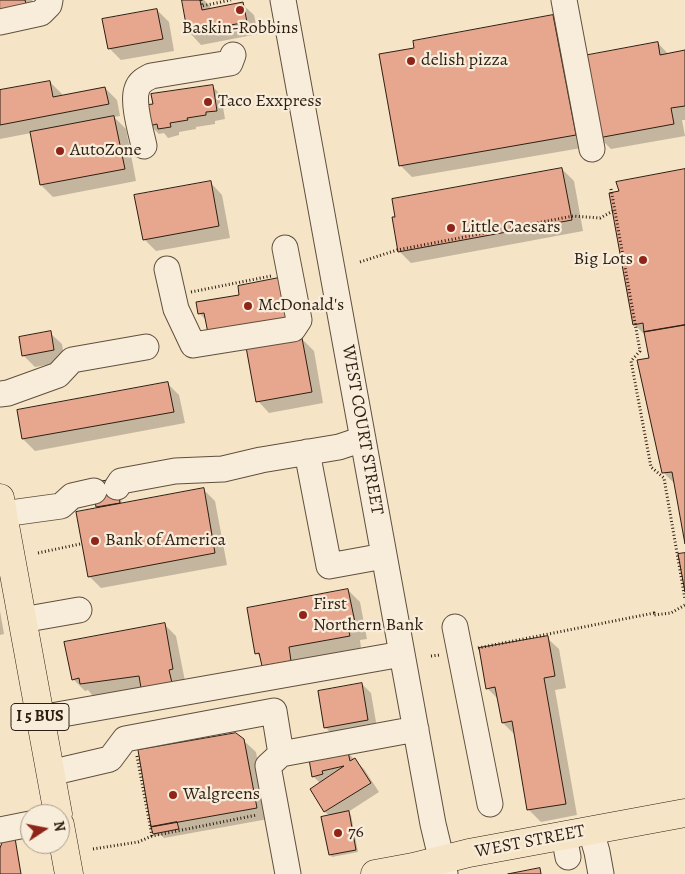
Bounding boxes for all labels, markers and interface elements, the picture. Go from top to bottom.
marker: Baskin-Robbins [234,4,246,16]
place label: Baskin-Robbins [182,18,298,40]
place label: delish pizza [421,50,508,72]
marker: delish pizza [405,55,417,67]
place label: Taco Exxpress [218,91,322,113]
marker: Taco Exxpress [202,96,214,108]
place label: AutoZone [70,140,142,162]
marker: AutoZone [54,145,66,157]
place label: Little Caesars [461,217,561,239]
marker: Little Caesars [445,222,457,234]
place label: Big Lots [574,249,633,271]
marker: Big Lots [637,254,649,266]
place label: McDonald's [258,295,344,317]
marker: McDonald's [242,300,254,312]
street label: WEST COURT STREET [336,343,388,517]
place label: Bank of America [105,530,226,552]
marker: Bank of America [89,535,101,547]
place label: First Northern Bank [313,594,423,636]
marker: First Northern Bank [297,609,309,621]
road number: I 5 BUS [11,704,69,730]
place label: Walgreens [183,784,260,806]
marker: Walgreens [167,789,179,801]
north arrow [20,804,70,854]
text: N [49,819,70,833]
street label: WEST STREET [473,821,587,863]
place label: 76 [348,822,364,844]
marker: 76 [332,827,344,839]

